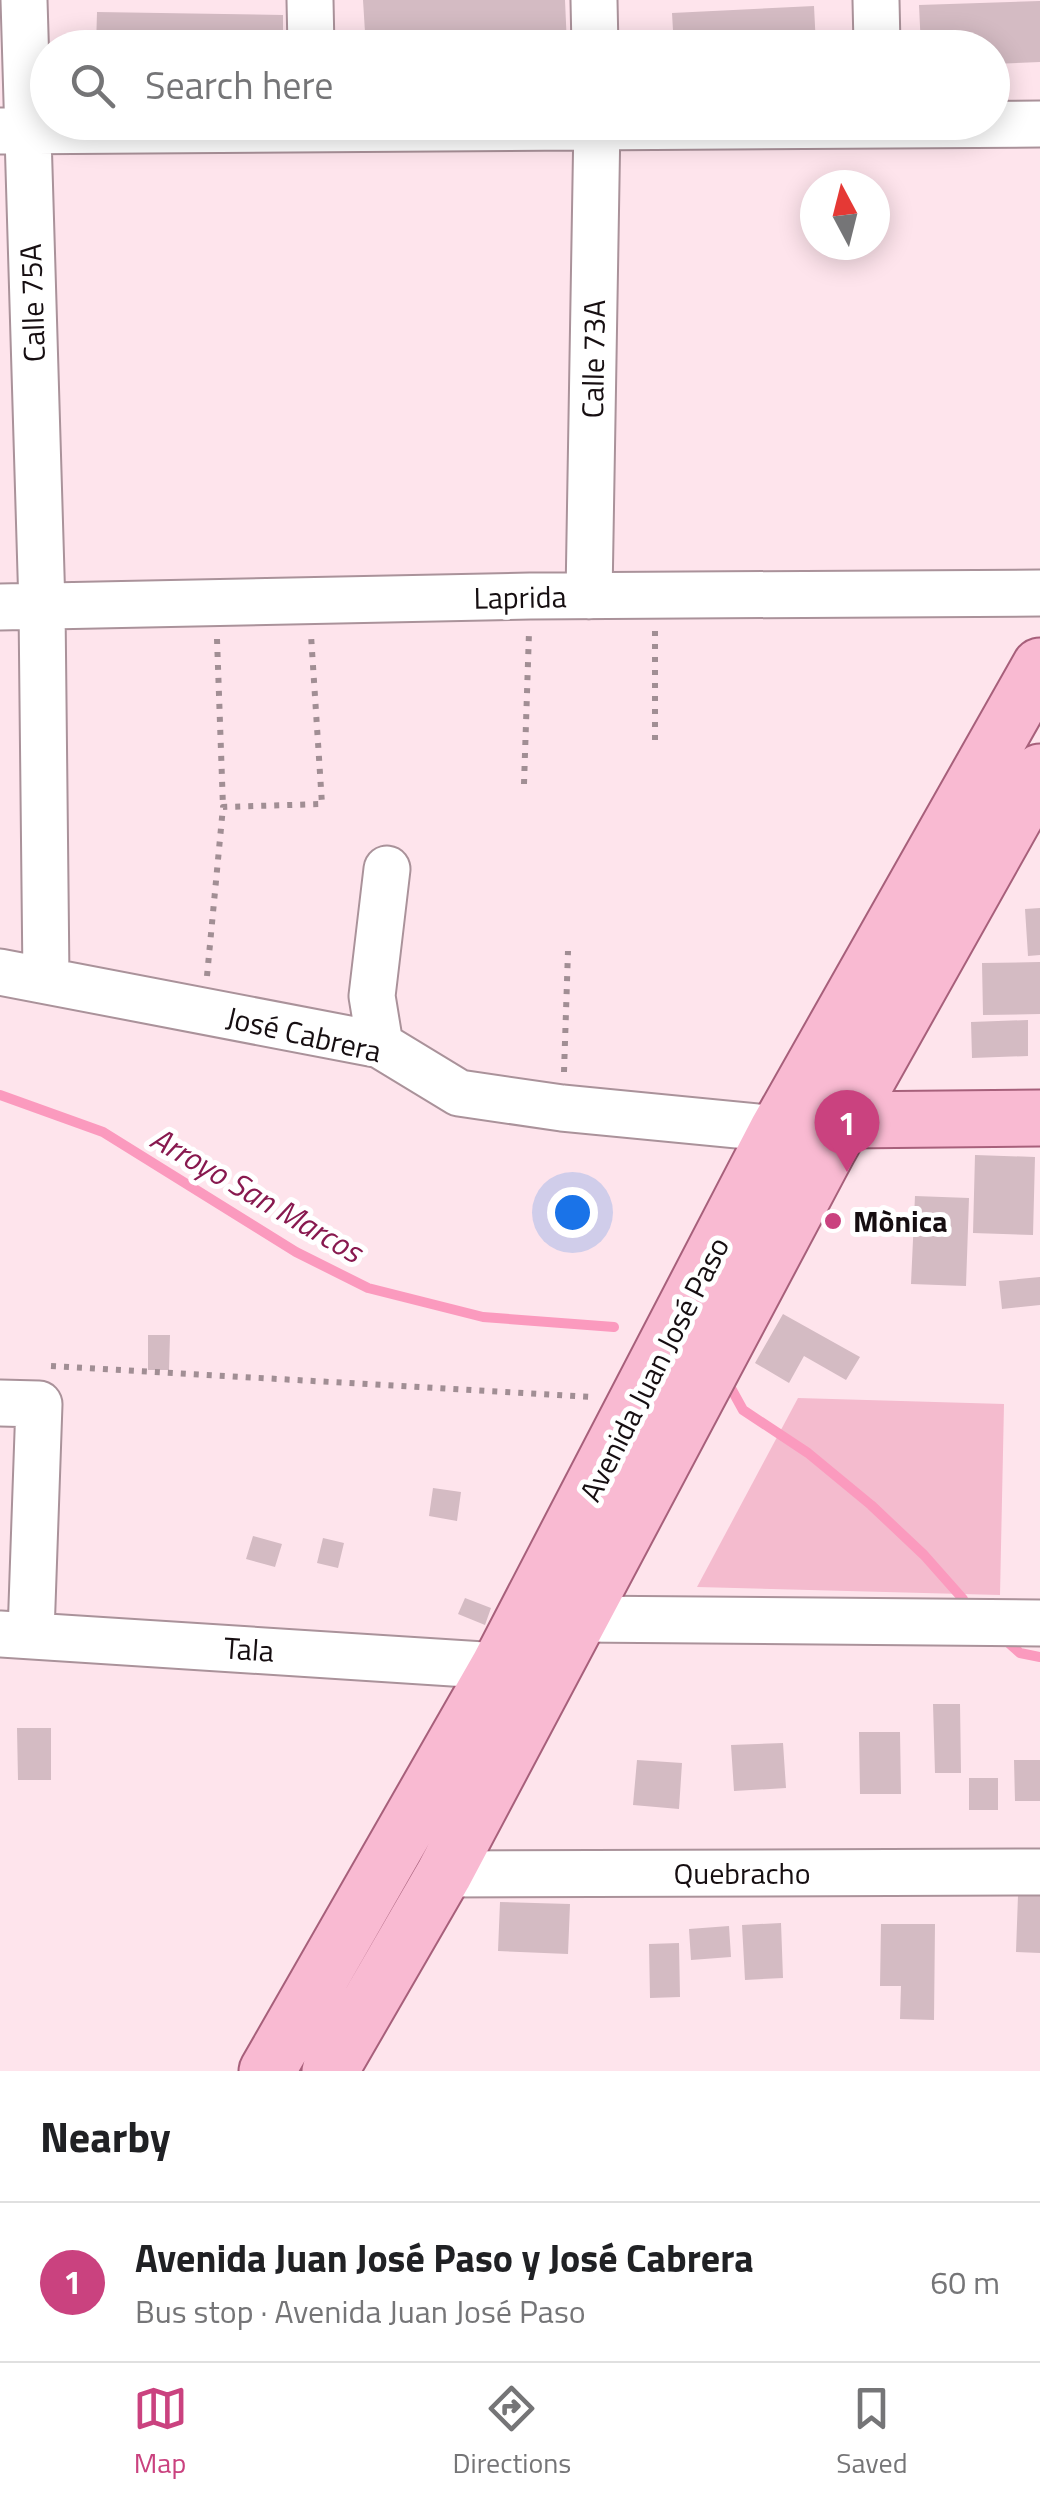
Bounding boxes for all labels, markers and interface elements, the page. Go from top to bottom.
search box [30,30,1010,140]
text: Search here [145,56,333,114]
icon: search [65,58,120,113]
north arrow [800,170,890,260]
street label: Calle 75A [7,243,57,363]
street label: Calle 73A [569,299,617,419]
street label: Laprida [473,573,567,621]
street label: José Cabrera [222,994,386,1074]
pin: 1 [814,1090,880,1172]
water label: Arroyo San Marcos [142,1114,374,1275]
your location [547,1187,598,1238]
place label: Mònica [853,1198,948,1244]
marker: Mònica [822,1210,844,1232]
street label: Avenida Juan José Paso [567,1229,741,1509]
street label: Tala [222,1624,276,1674]
street label: Quebracho [673,1850,811,1896]
text: Nearby [40,2104,171,2168]
text: Avenida Juan José Paso y José Cabrera [135,2229,754,2287]
text: 1 [64,2258,81,2306]
text: 60 m [930,2258,1000,2306]
text: Bus stop · Avenida Juan José Paso [135,2287,586,2335]
tab: Map [133,2381,188,2484]
tab: Directions [453,2381,571,2484]
tab: Saved [836,2381,907,2484]

